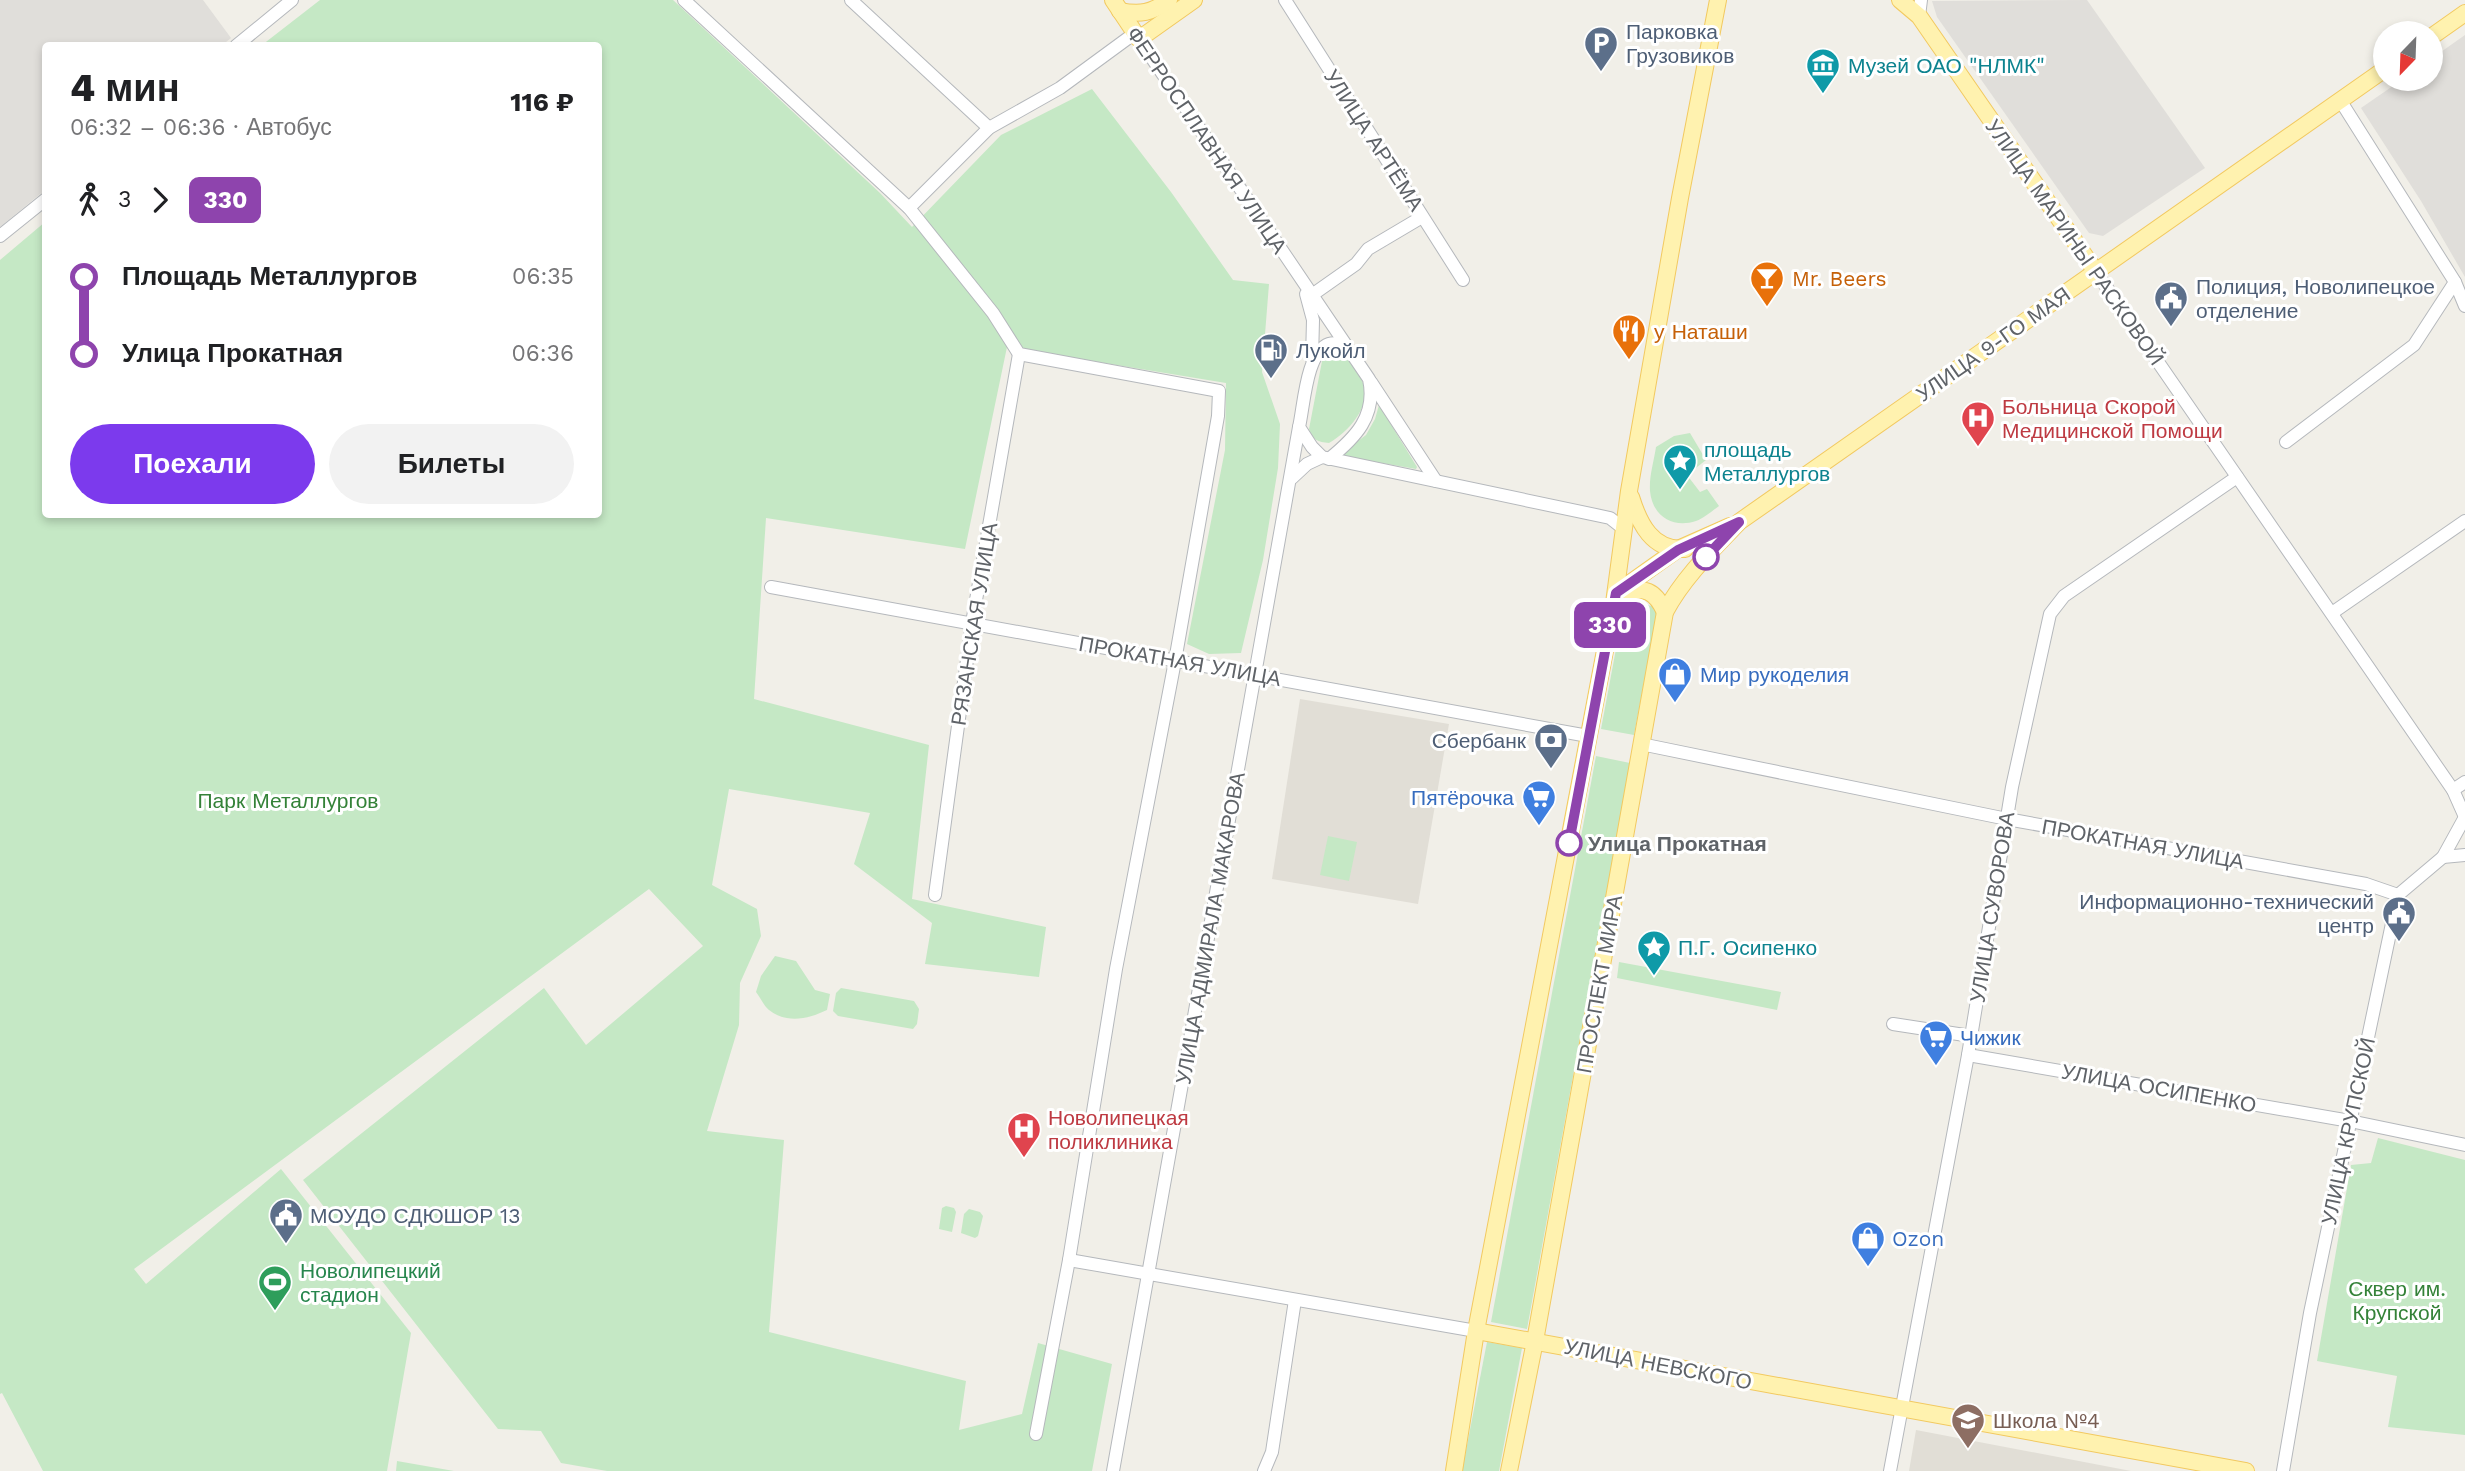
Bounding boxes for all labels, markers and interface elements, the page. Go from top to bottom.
place label: Парковка Грузовиков [1626,19,1734,68]
north arrow [2373,21,2443,91]
map controls [2373,21,2443,91]
street label: ФЕРРОСПЛАВНАЯ УЛИЦА [1122,22,1292,258]
parking icon: Парковка Грузовиков [1582,24,1620,73]
museum icon: Музей ОАО "НЛМК" [1804,46,1842,95]
place label: Музей ОАО "НЛМК" [1848,53,2045,78]
street label: УЛИЦА АРТЁМА [1319,65,1429,215]
text: 4 мин [70,66,180,110]
text: 116 ₽ [510,87,574,117]
text: 06:32 – 06:36 · Автобус [70,114,332,141]
street label: УЛИЦА МАРИНЫ РАСКОВОЙ [1980,114,2170,370]
icon: walk [70,181,108,219]
icon: forward [141,181,179,219]
text: 3 [118,186,131,213]
text: 330 [203,186,247,214]
bar icon: Mr. Beers [1748,259,1786,308]
text: Площадь Металлургов [122,261,417,291]
text: 06:35 [512,263,574,290]
place label: Mr. Beers [1792,266,1887,291]
place label: Полиция, Новолипецкое отделение [2196,274,2435,323]
public building icon: Полиция, Новолипецкое отделение [2152,279,2190,328]
street label: УЛИЦА 9-ГО МАЯ [1911,281,2075,407]
restaurant icon: у Наташи [1610,312,1648,361]
place label: у Наташи [1654,319,1748,344]
fuel station icon: Лукойл [1252,331,1290,380]
text: Улица Прокатная [122,338,343,368]
place label: Лукойл [1296,338,1366,363]
text: 06:36 [512,340,574,367]
place label: Больница Скорой Медицинской Помощи [2002,394,2223,443]
hospital icon: Больница Скорой Медицинской Помощи [1959,399,1997,448]
button: Поехали [70,424,315,504]
button: Билеты [329,424,574,504]
place label: площадь Металлургов [1704,437,1830,486]
place icon: площадь Металлургов [1661,442,1699,491]
street label: РЯЗАНСКАЯ УЛИЦА [946,521,1002,727]
unlabelled marker [1693,544,1719,570]
line badge: 330 [1570,602,1650,648]
text: 330 [1588,611,1632,639]
street label: ПРОКАТНАЯ УЛИЦА [1077,631,1283,691]
shop icon: Мир рукоделия [1656,655,1694,704]
place label: Мир рукоделия [1700,662,1849,687]
bank icon: Сбербанк [1532,721,1570,770]
place label: Сбербанк [1432,728,1527,753]
street label: УЛИЦА АДМИРАЛА МАКАРОВА [1170,770,1250,1086]
supermarket icon: Пятёрочка [1520,778,1558,827]
place label: Пятёрочка [1411,785,1514,810]
park label: Парк Металлургов [197,788,379,813]
street label: УЛИЦА СУВОРОВА [1965,810,2019,1004]
street label: ПРОКАТНАЯ УЛИЦА [2040,814,2246,874]
marker: Улица Прокатная [1556,830,1582,856]
place label: Улица Прокатная [1588,831,1767,856]
place label: Информационно-технический центр [2079,889,2374,938]
street label: ПРОСПЕКТ МИРА [1571,893,1627,1075]
public building icon: Информационно-технический центр [2380,894,2418,943]
place icon: П.Г. Осипенко [1635,928,1673,977]
place label: П.Г. Осипенко [1678,935,1817,960]
supermarket icon: Чижик [1917,1018,1955,1067]
place label: Чижик [1960,1025,2022,1050]
street label: УЛИЦА КРУПСКОЙ [2316,1035,2380,1227]
street label: УЛИЦА ОСИПЕНКО [2060,1059,2258,1117]
place label: Новолипецкая поликлиника [1048,1105,1189,1154]
hospital icon: Новолипецкая поликлиника [1005,1110,1043,1159]
public building icon: МОУДО СДЮШОР 13 [267,1196,305,1245]
place label: МОУДО СДЮШОР 13 [310,1203,520,1228]
shop icon: Ozon [1849,1219,1887,1268]
place label: Ozon [1892,1226,1944,1251]
place label: Новолипецкий стадион [300,1258,441,1307]
sports icon: Новолипецкий стадион [256,1263,294,1312]
park label: Сквер им. Крупской [2348,1276,2446,1325]
street label: УЛИЦА НЕВСКОГО [1562,1334,1754,1394]
school or university icon: Школа №4 [1949,1401,1987,1450]
place label: Школа №4 [1993,1408,2100,1433]

